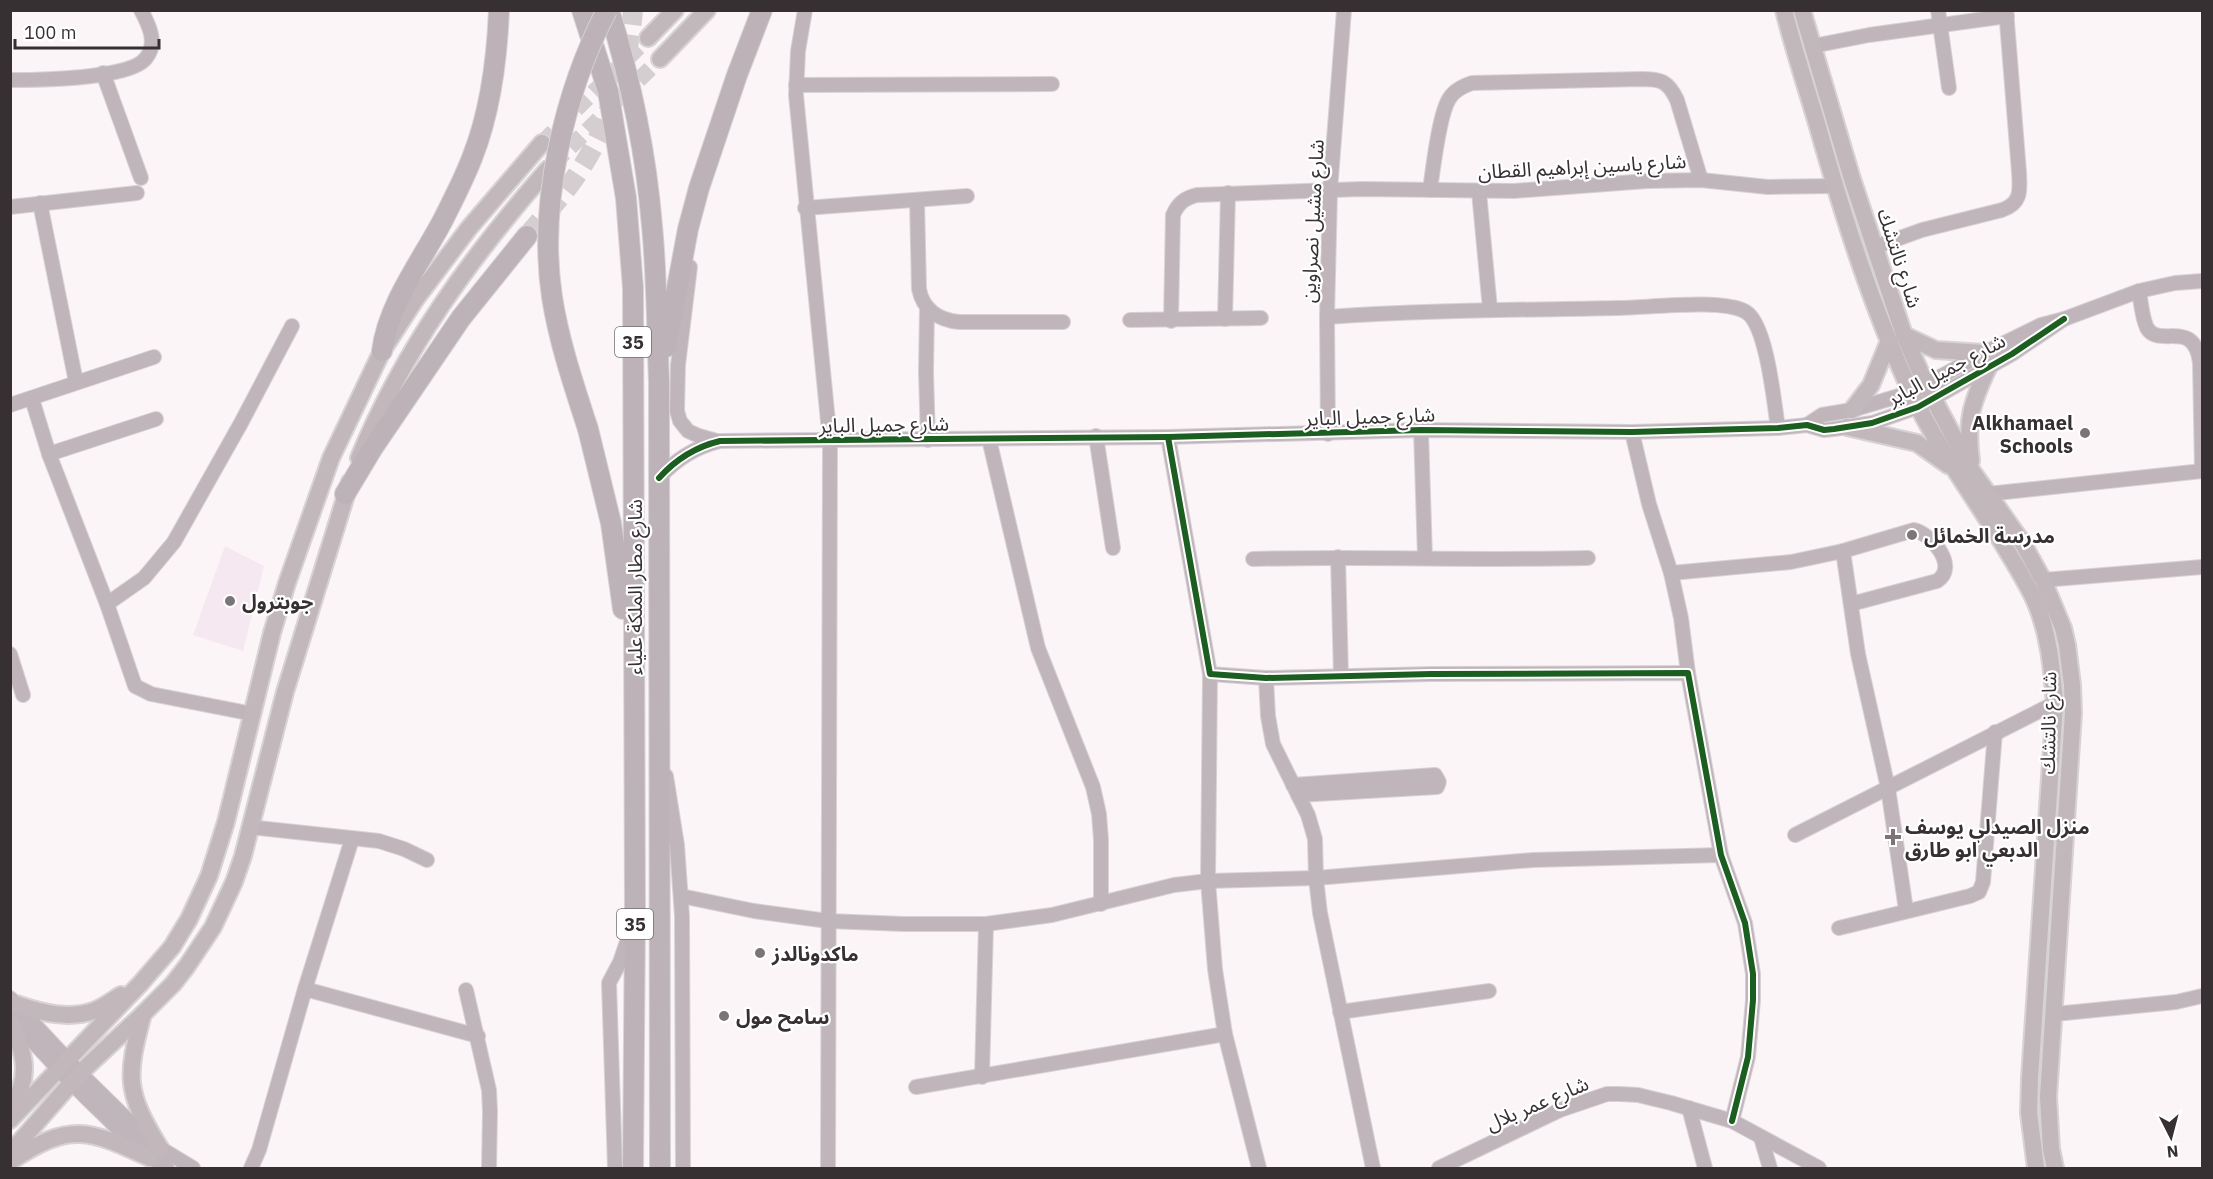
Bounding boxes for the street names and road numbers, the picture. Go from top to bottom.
street label: شارع مشيل نصراوين [1294,138,1332,304]
street label: شارع ياسين إبراهيم القطان [1477,147,1687,187]
street label: شارع نالتشك [1869,205,1929,312]
street label: شارع جميل الباير [1881,326,2011,414]
road number: 35 [615,327,651,357]
street label: شارع جميل الباير [1303,400,1436,434]
street label: شارع جميل الباير [818,409,949,441]
street label: شارع مطار الملكة علياء [621,499,650,675]
street label: شارع نالتشك [2034,671,2064,775]
road number: 35 [617,909,653,939]
street label: شارع عمر بلال [1481,1069,1593,1139]

